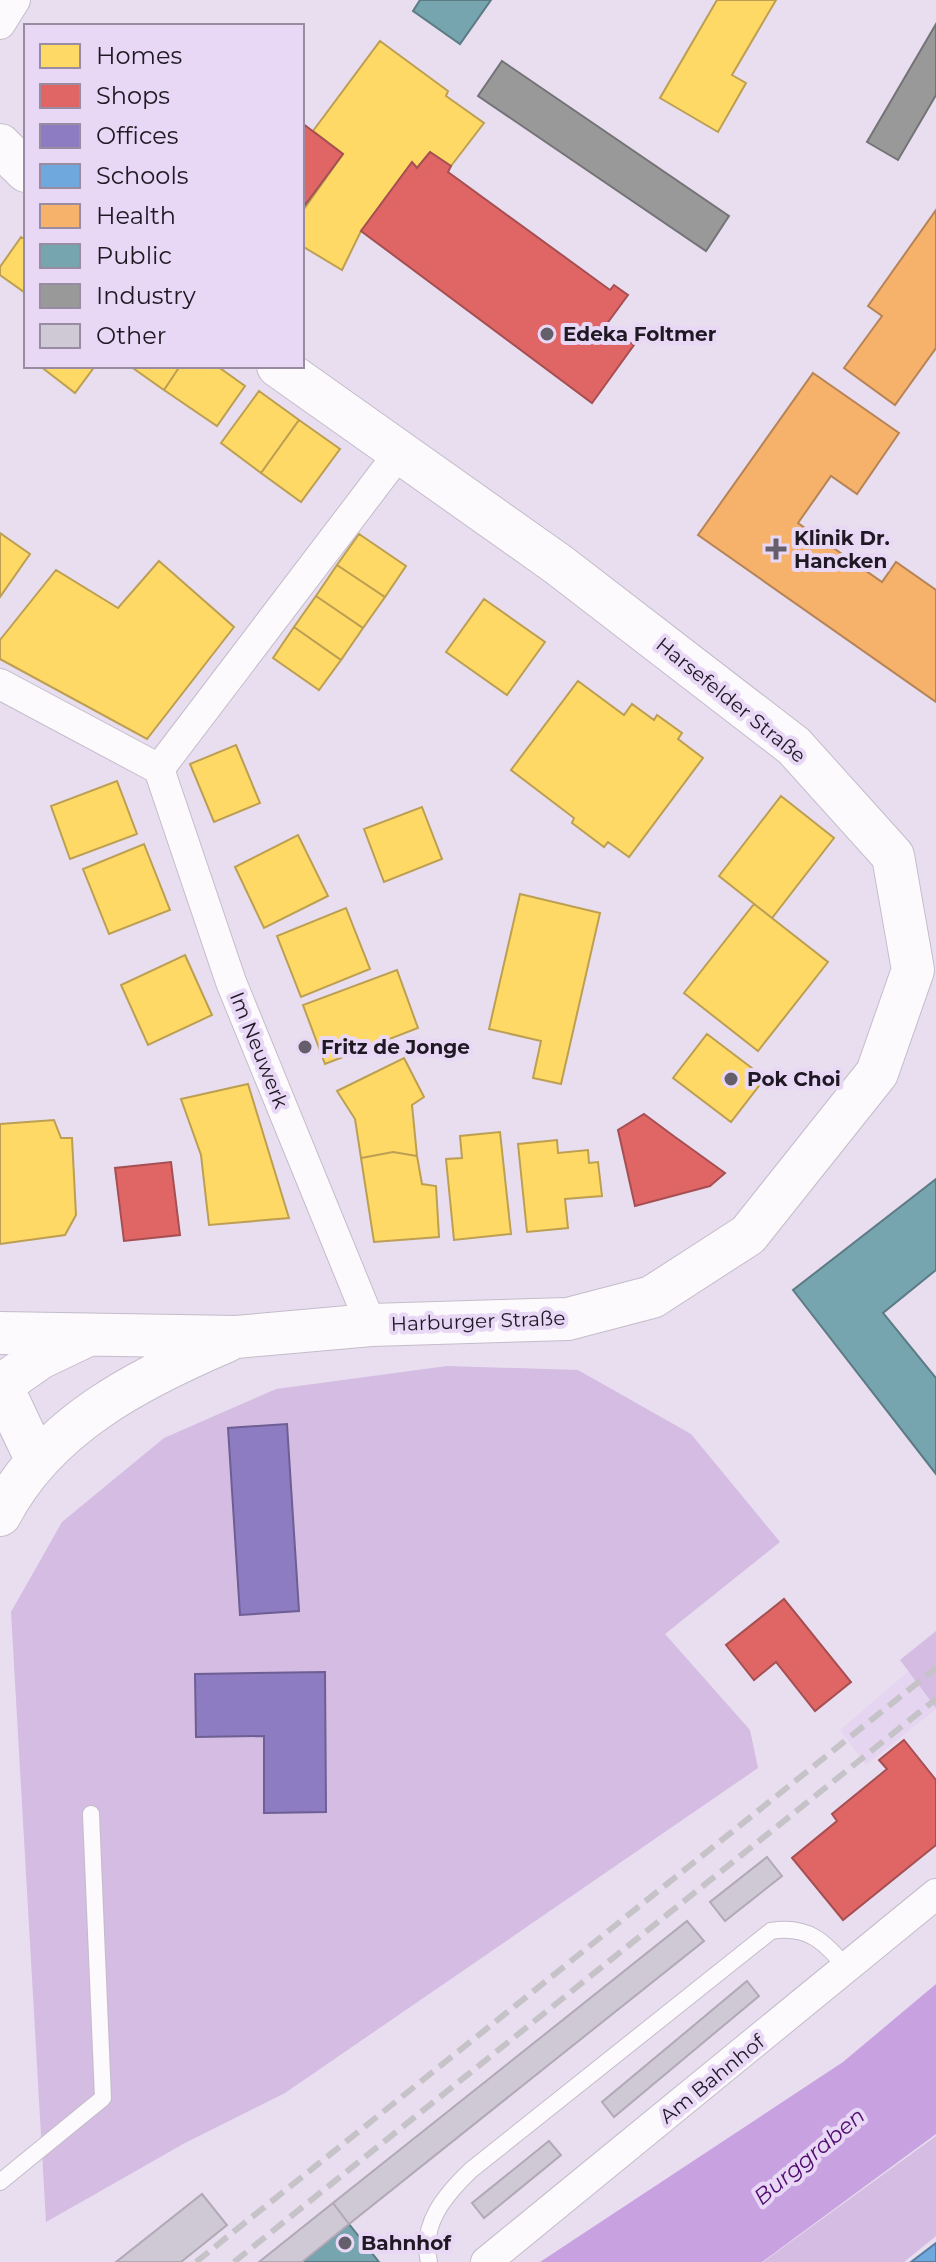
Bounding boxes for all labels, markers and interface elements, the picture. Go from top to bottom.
legend [24,24,304,368]
text: Homes [96,41,182,70]
text: Shops [96,81,170,110]
text: Offices [96,121,178,150]
text: Schools [96,161,189,190]
text: Health [96,201,176,230]
text: Public [96,241,172,270]
text: Industry [96,281,196,310]
text: Other [96,321,166,350]
place label: Edeka Foltmer [563,322,717,346]
marker: Edeka Foltmer [538,325,556,343]
place label: Klinik Dr. Hancken [794,526,890,573]
marker: Klinik Dr. Hancken [765,538,787,560]
street label: Harsefelder Straße [651,632,811,768]
street label: Im Neuwerk [225,988,293,1112]
place label: Fritz de Jonge [321,1035,470,1059]
marker: Fritz de Jonge [296,1038,314,1056]
place label: Pok Choi [747,1067,841,1091]
marker: Pok Choi [722,1070,740,1088]
street label: Harburger Straße [390,1306,566,1336]
street label: Am Bahnhof [655,2029,770,2128]
water label: Burggraben [748,2102,870,2211]
place label: Bahnhof [361,2231,452,2255]
marker: Bahnhof [336,2234,354,2252]

